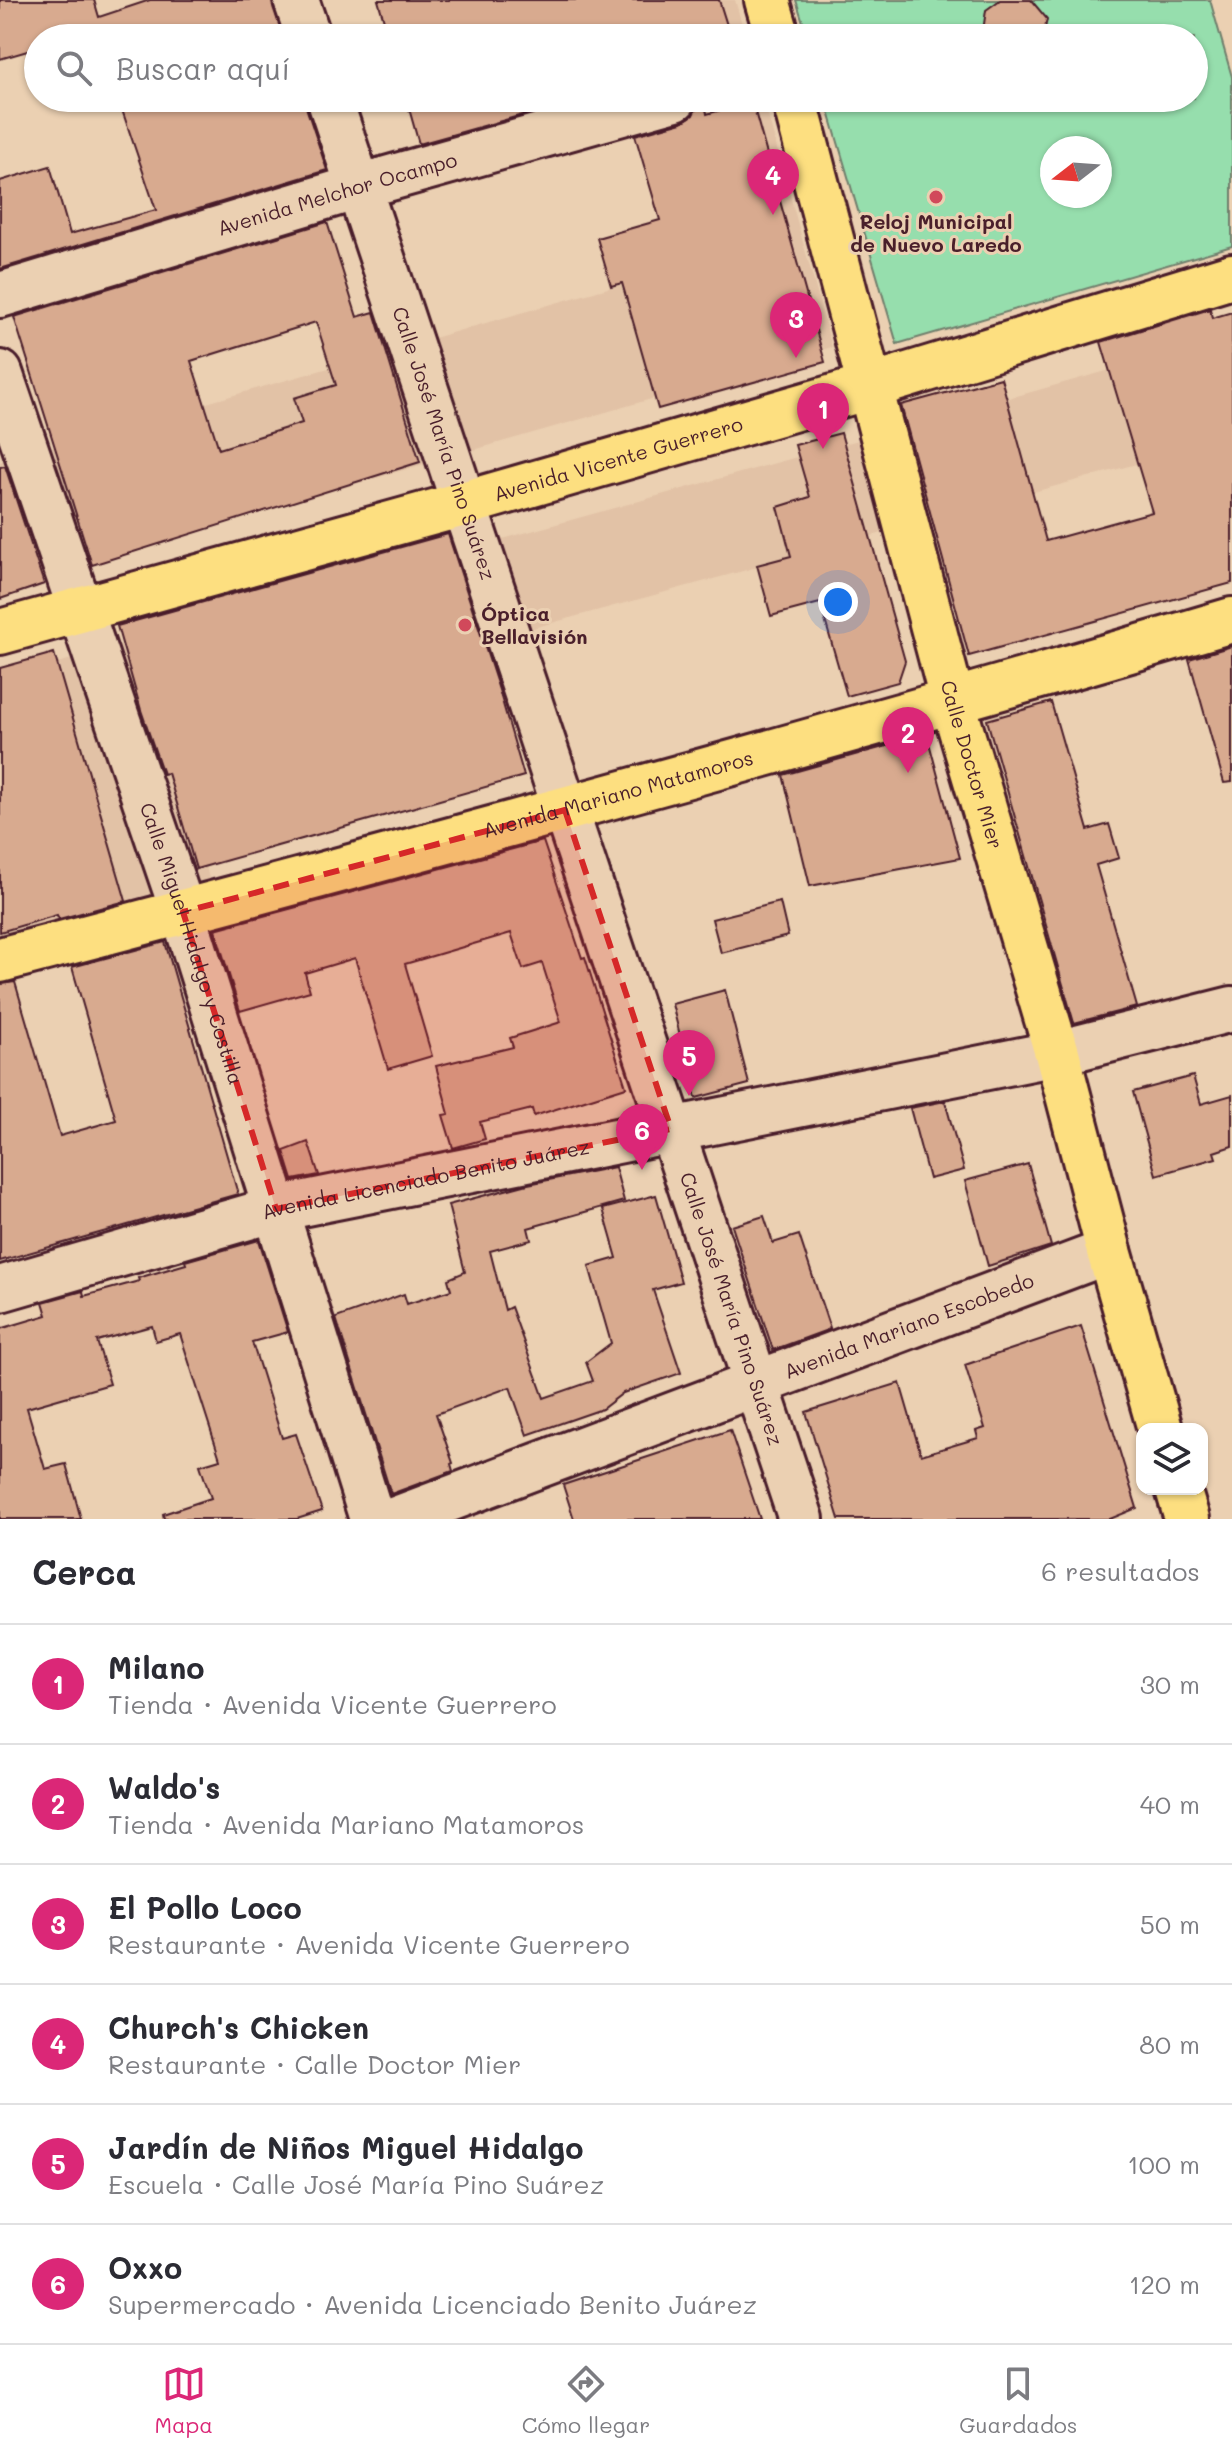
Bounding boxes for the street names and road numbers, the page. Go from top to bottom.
street label: Avenida Melchor Ocampo [214,146,460,241]
street label: Calle José María Pino Suárez [387,303,502,583]
street label: Avenida Vicente Guerrero [490,410,746,506]
street label: Calle Doctor Mier [936,677,1010,852]
street label: Avenida Mariano Matamoros [480,744,756,843]
street label: Calle Miguel Hidalgo y Costilla [135,799,250,1088]
street label: Avenida Licenciado Benito Juárez [258,1133,592,1225]
street label: Calle José María Pino Suárez [675,1169,790,1449]
street label: Avenida Mariano Escobedo [780,1266,1037,1384]

